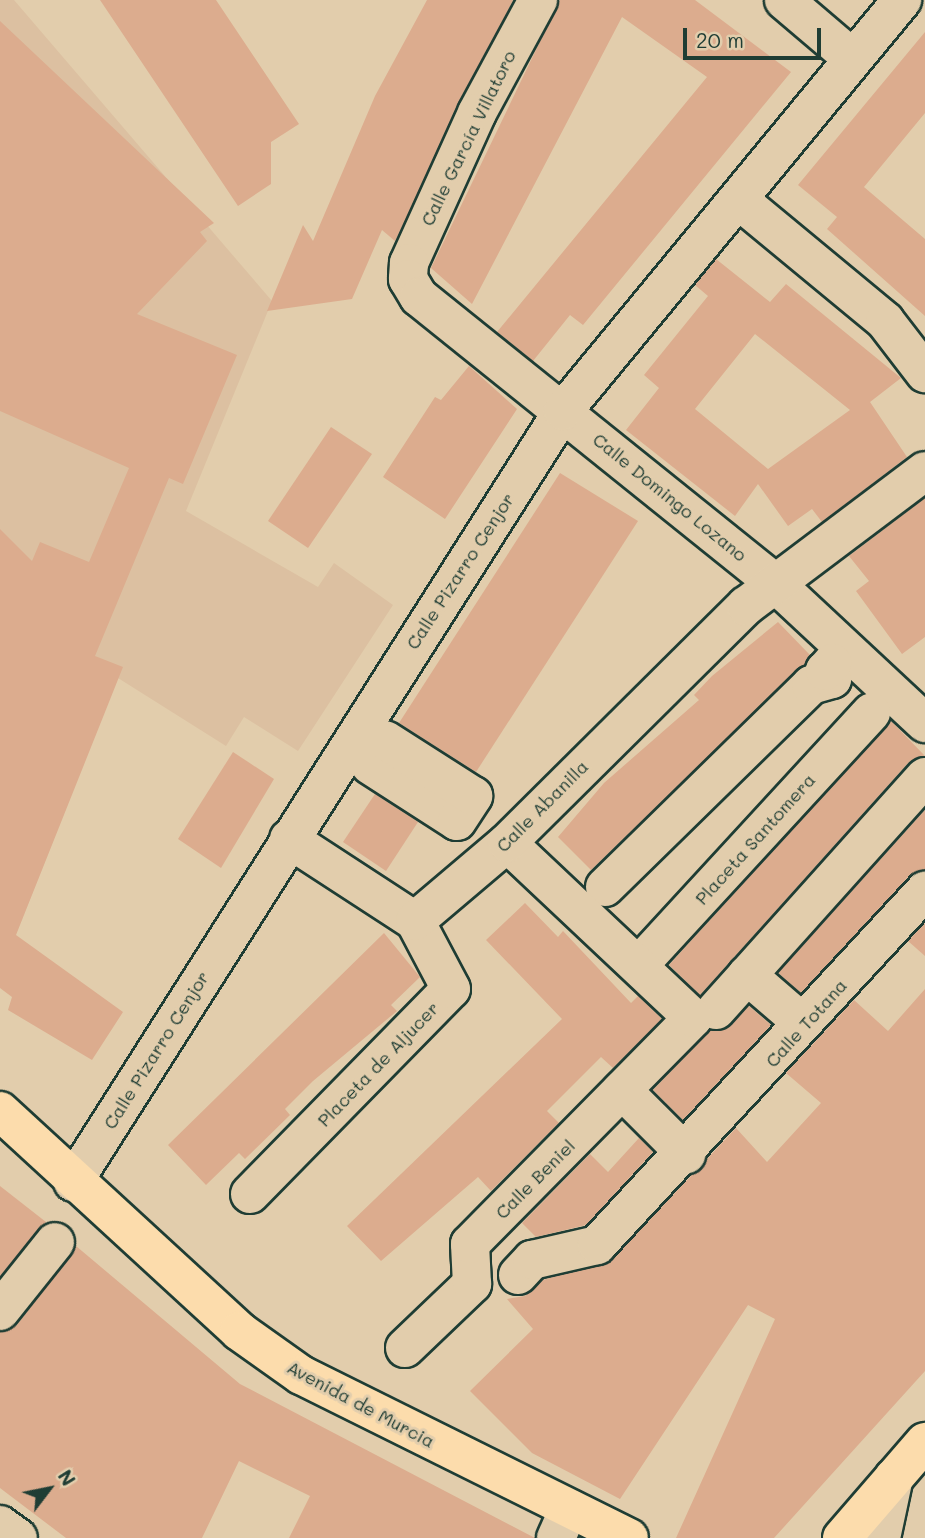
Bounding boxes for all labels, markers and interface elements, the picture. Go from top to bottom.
scale bar [687,14,825,58]
text: 20 m [696,26,744,53]
street label: Calle García Villatoro [416,47,520,229]
street label: Calle Domingo Lozano [589,428,751,566]
street label: Calle Pizarro Cenjor [401,489,519,653]
street label: Calle Abanilla [492,756,592,856]
street label: Placeta Santomera [690,769,820,909]
street label: Calle Pizarro Cenjor [99,967,213,1133]
street label: Calle Totana [761,975,851,1071]
street label: Placeta de Aljucer [313,997,443,1131]
street label: Calle Beniel [491,1135,579,1223]
street label: Avenida de Murcia [284,1356,438,1452]
north arrow [14,1454,84,1524]
text: N [53,1465,82,1490]

